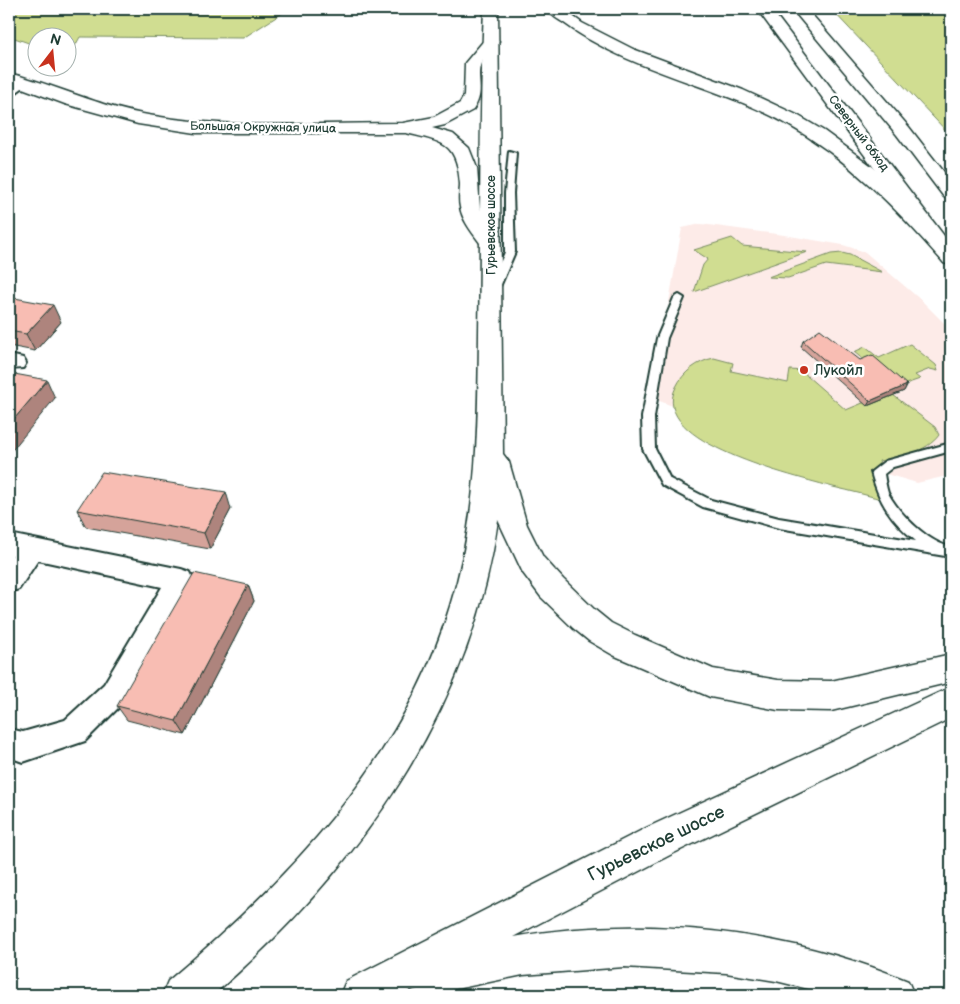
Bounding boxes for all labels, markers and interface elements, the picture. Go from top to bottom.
north arrow [28,28,78,78]
text: N [48,30,63,50]
street label: Северный обход [825,92,893,175]
street label: Большая Окружная улица [190,119,336,136]
street label: Гурьевское шоссе [484,175,499,275]
place label: Лукойл [813,361,863,380]
marker: Лукойл [798,364,810,376]
street label: Гурьевское шоссе [584,801,728,886]

